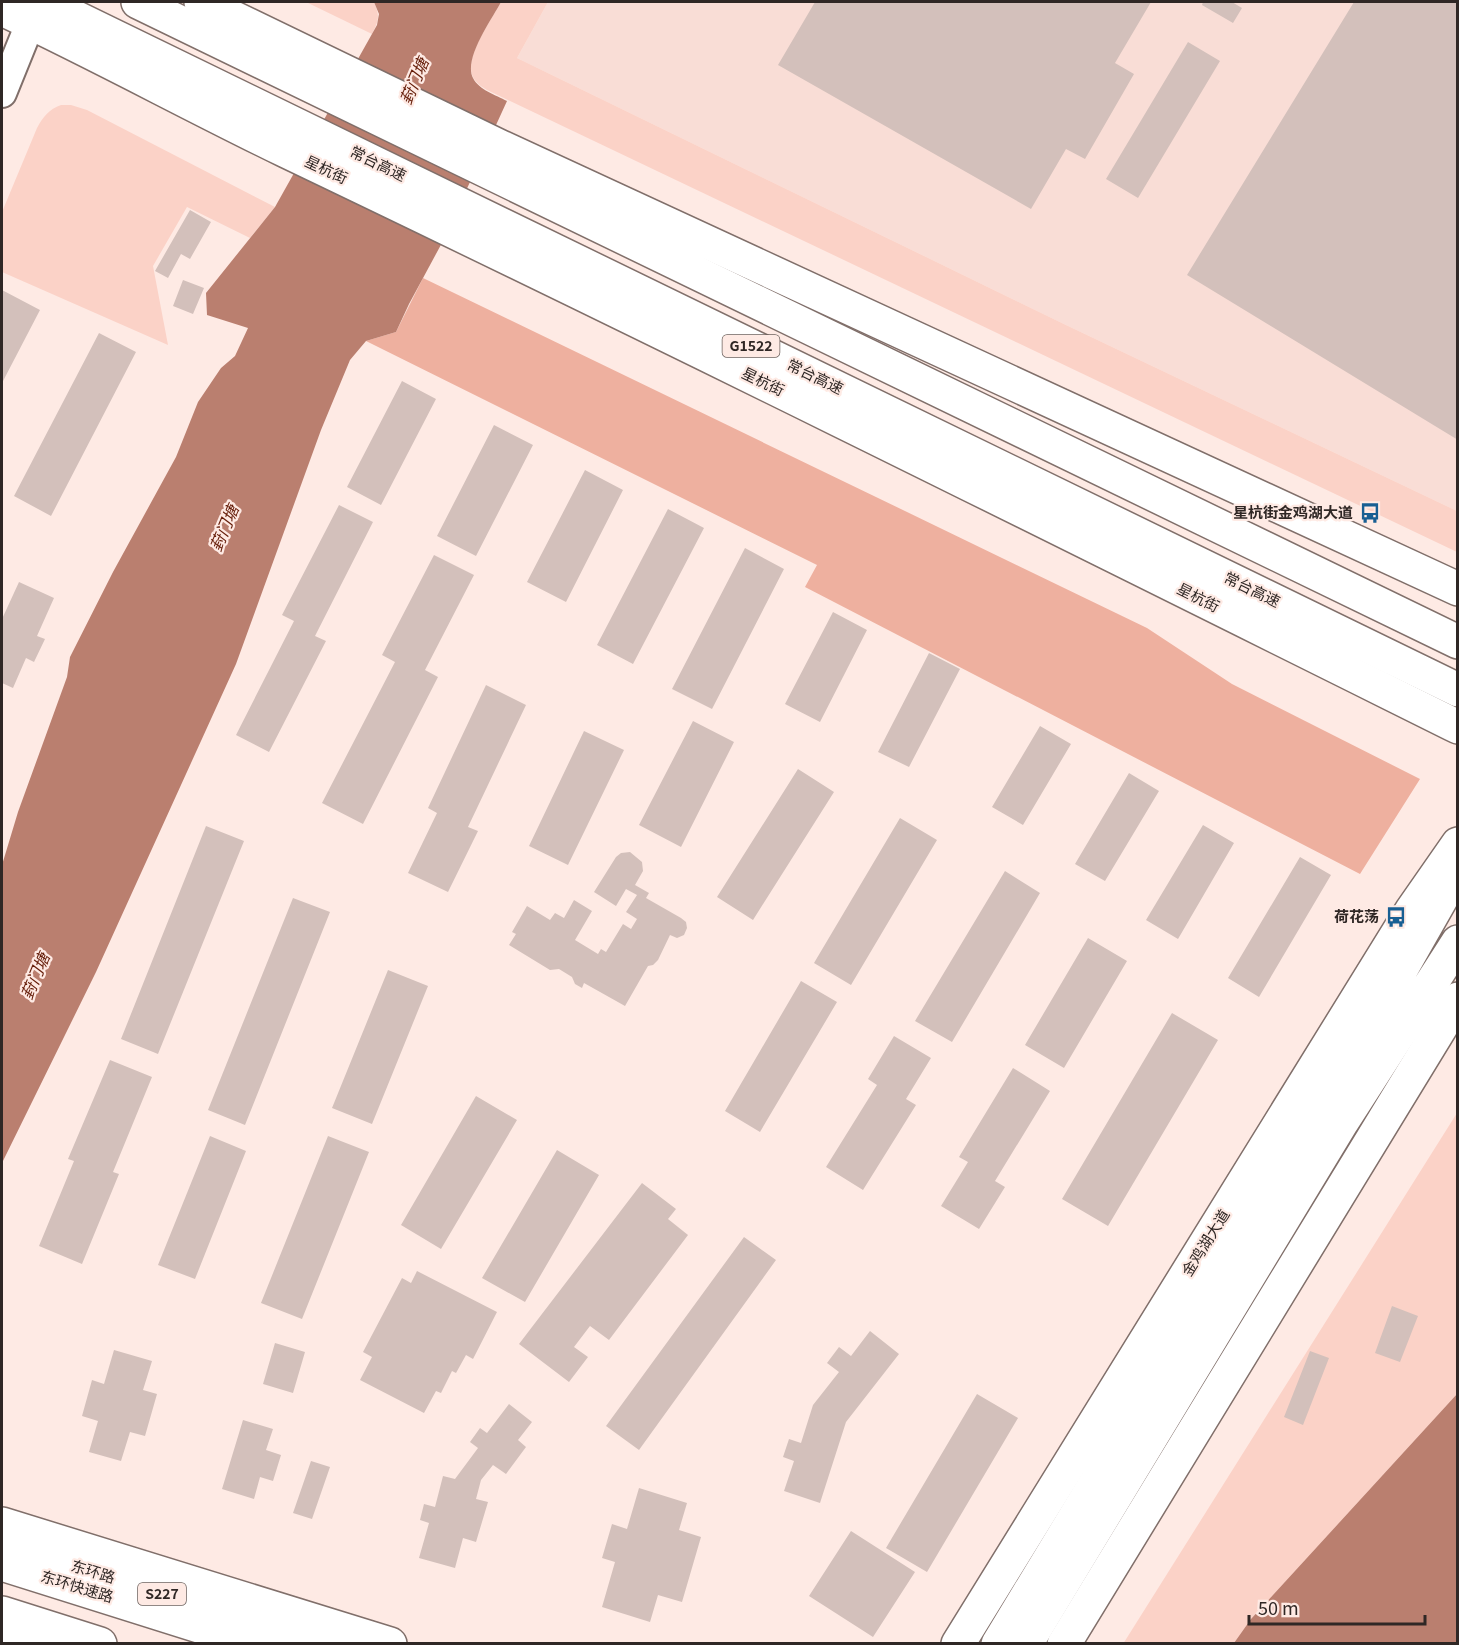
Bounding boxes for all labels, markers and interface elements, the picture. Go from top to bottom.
water label: 葑门塘 [393,51,435,107]
street label: 常台高速 [347,140,410,185]
street label: 星杭街 [302,150,351,188]
road number: G1522 [722,335,780,357]
street label: 常台高速 [784,353,847,398]
street label: 星杭街 [739,361,788,400]
water label: 葑门塘 [203,498,245,554]
place label: 星杭街金鸡湖大道 [1233,501,1353,522]
bus stop icon: 星杭街金鸡湖大道 [1358,501,1382,525]
street label: 常台高速 [1221,566,1284,611]
street label: 星杭街 [1174,577,1224,616]
place label: 荷花荡 [1334,905,1379,926]
bus stop icon: 荷花荡 [1384,905,1408,929]
water label: 葑门塘 [14,946,56,1002]
street label: 金鸡湖大道 [1176,1205,1234,1280]
street label: 东环路 [69,1554,118,1587]
street label: 东环快速路 [38,1565,116,1607]
road number: S227 [138,1583,186,1605]
scale bar [1249,1588,1424,1626]
text: 50 m [1258,1594,1299,1620]

